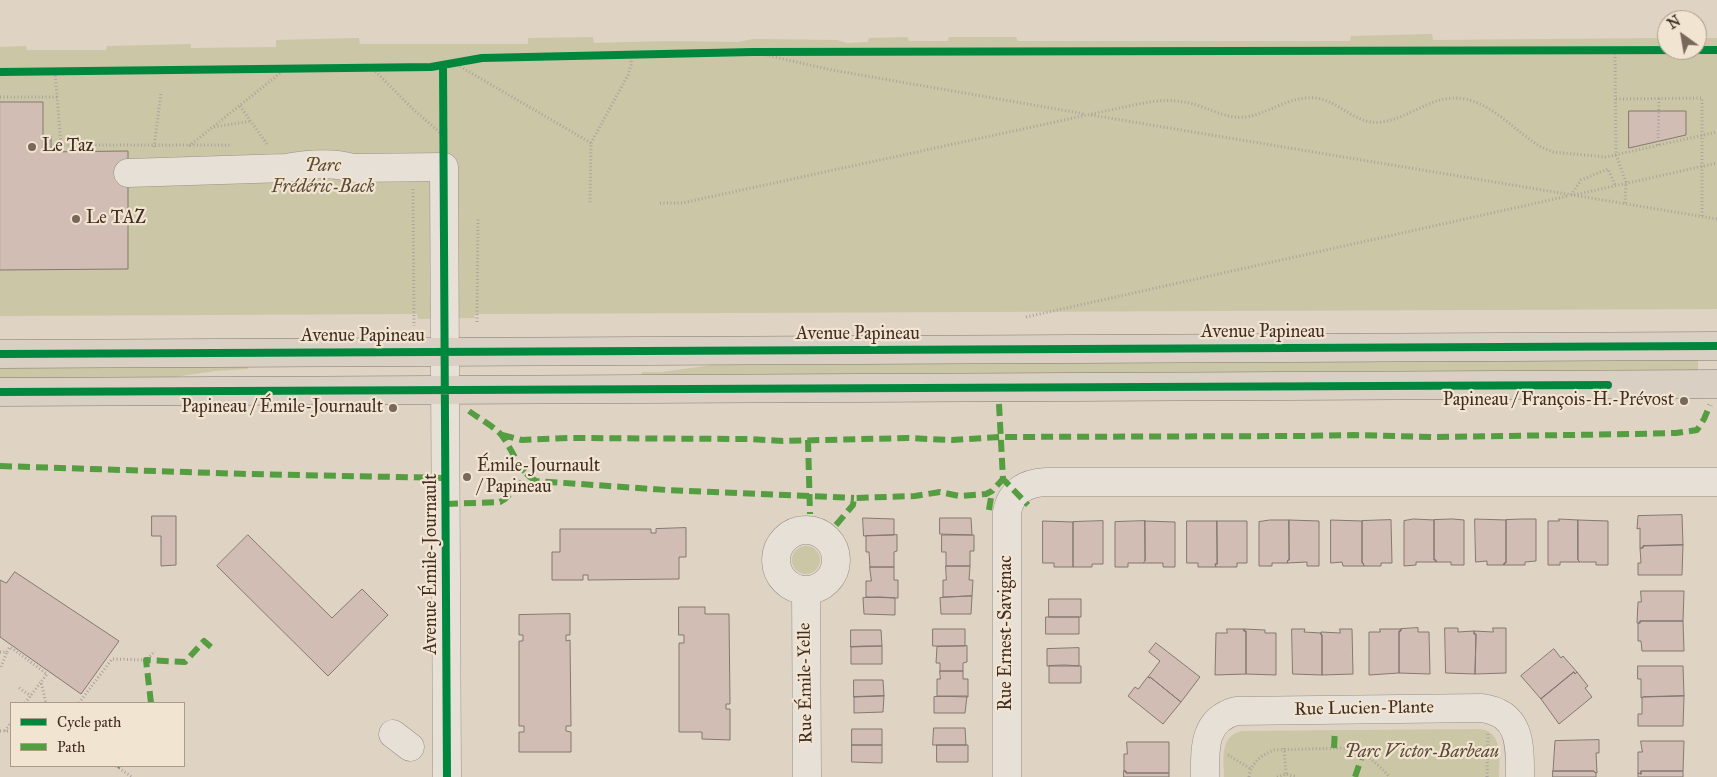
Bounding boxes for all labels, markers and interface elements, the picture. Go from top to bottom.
north arrow [1657,10,1707,60]
text: N [1665,12,1684,33]
place label: Le Taz [42,136,94,158]
marker: Le Taz [26,141,38,153]
park label: Parc Frédéric-Back [271,156,375,198]
place label: Le TAZ [86,208,146,230]
marker: Le TAZ [70,213,82,225]
street label: Avenue Papineau [1201,322,1325,344]
street label: Avenue Papineau [796,324,920,346]
street label: Avenue Papineau [301,326,425,348]
place label: Papineau / François-H.-Prévost [1443,390,1674,412]
marker: Papineau / François-H.-Prévost [1678,395,1690,407]
place label: Papineau / Émile-Journault [181,397,383,419]
marker: Papineau / Émile-Journault [387,402,399,414]
place label: Émile-Journault / Papineau [477,456,600,498]
marker: Émile-Journault / Papineau [461,471,473,483]
street label: Avenue Émile-Journault [421,473,443,655]
street label: Rue Ernest-Savignac [996,555,1018,711]
street label: Rue Émile-Yelle [794,622,818,744]
street label: Rue Lucien-Plante [1294,697,1434,721]
legend [10,702,185,767]
text: Cycle path [57,713,121,731]
text: Path [57,738,85,756]
park label: Parc Victor-Barbeau [1345,742,1499,764]

